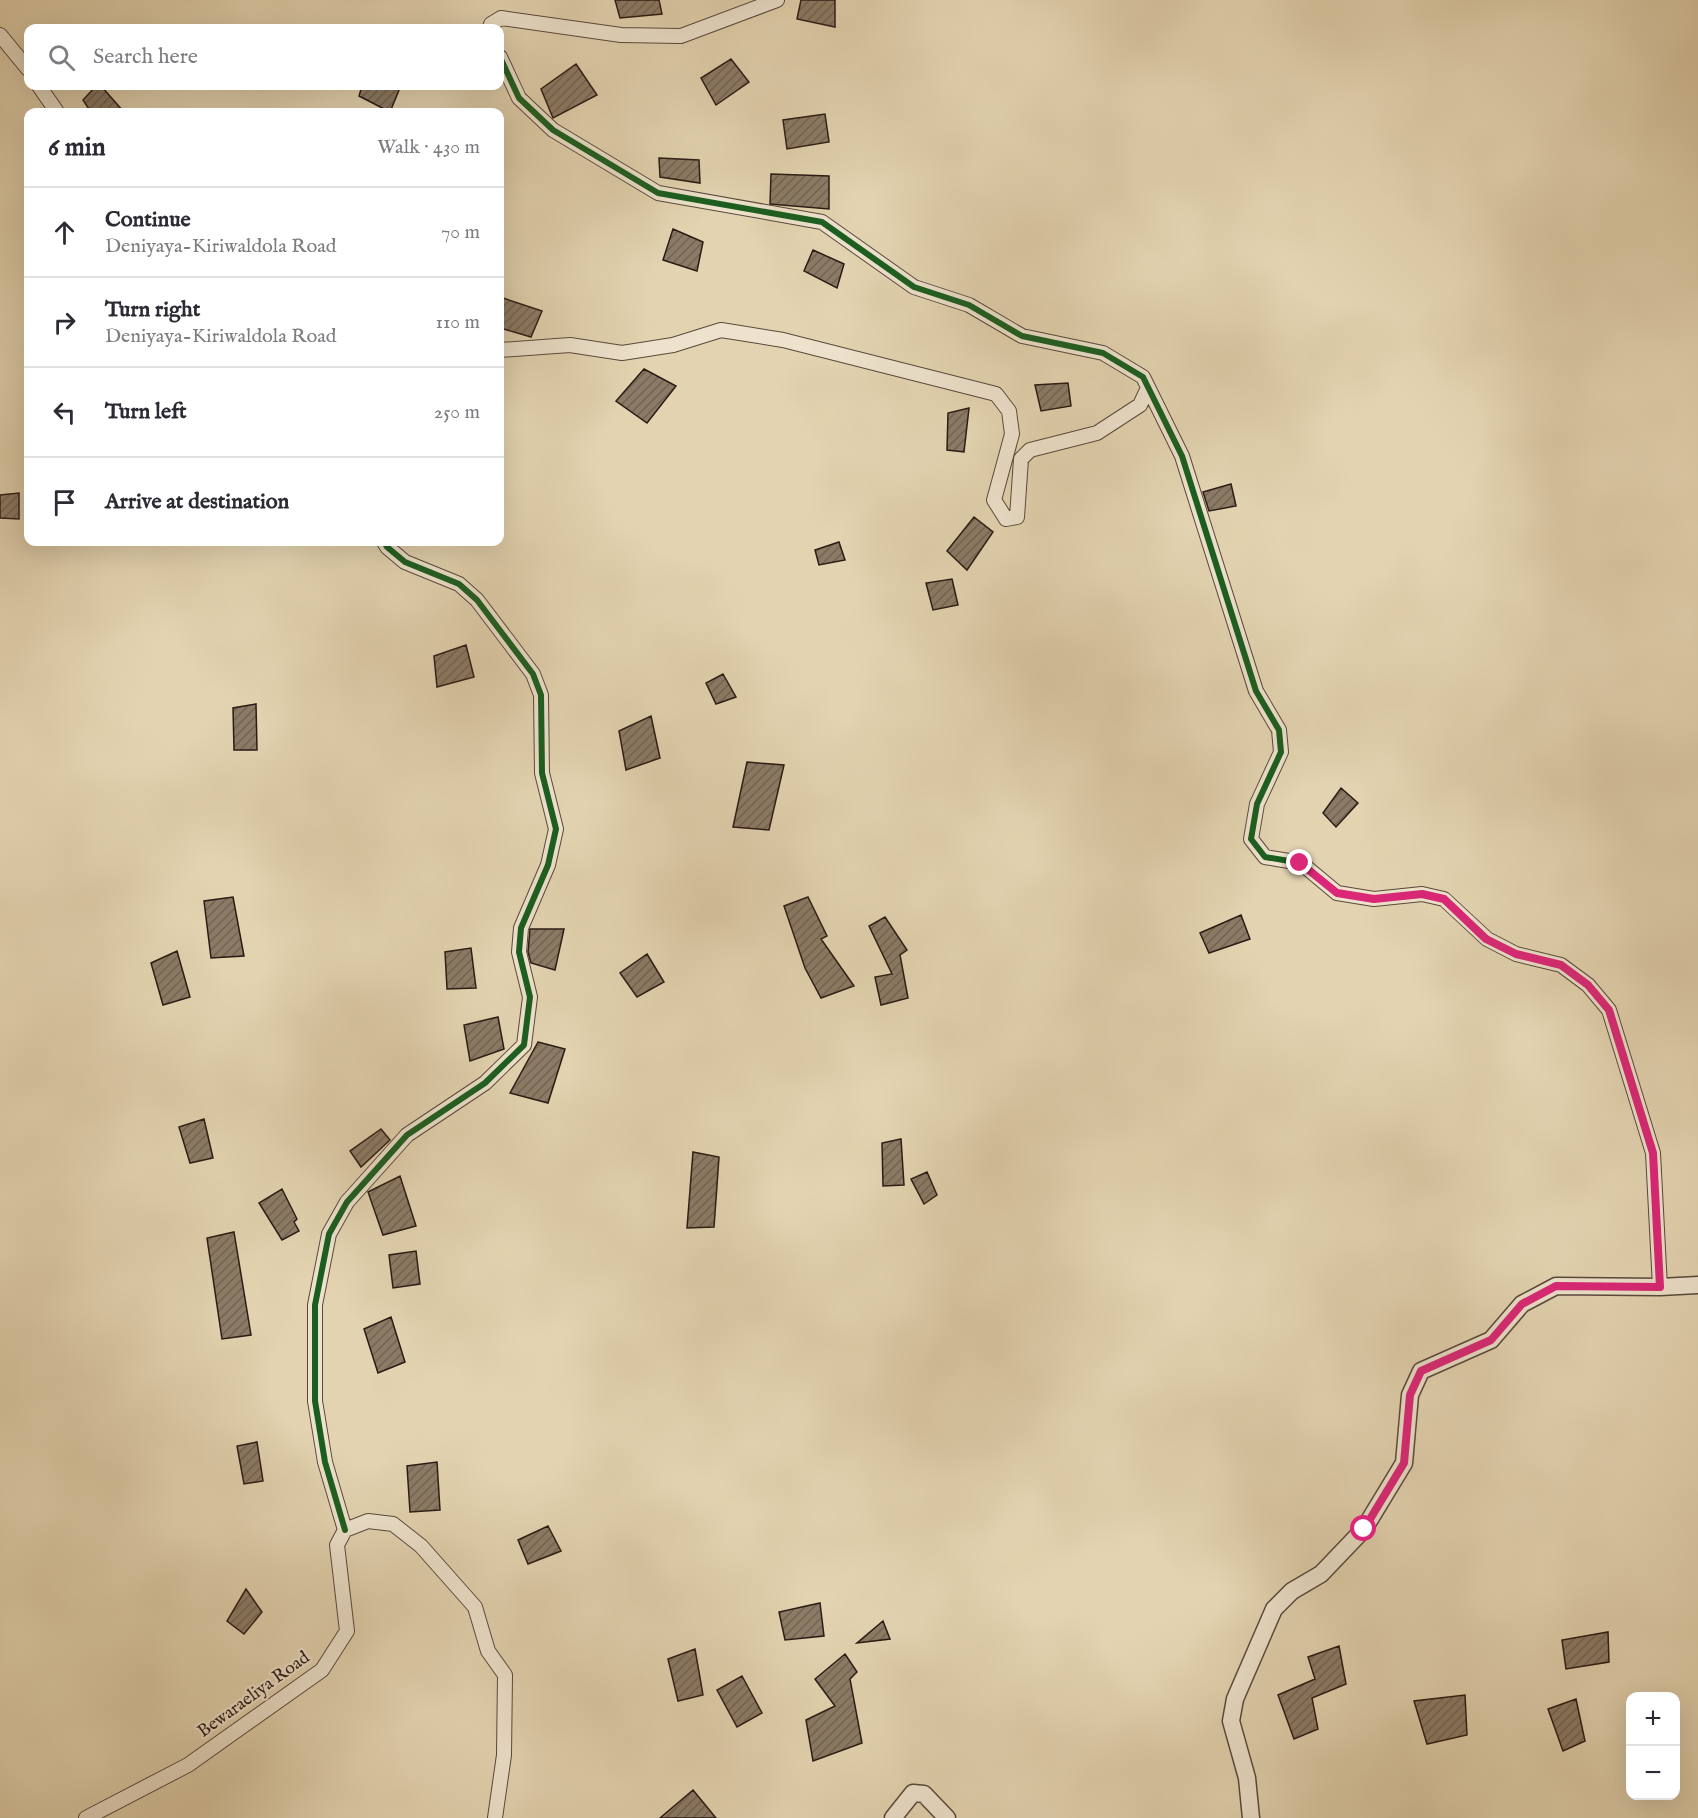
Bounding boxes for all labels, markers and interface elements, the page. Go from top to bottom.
search box [24,24,504,90]
icon: search [45,41,78,74]
text: Search here [93,43,198,71]
text: 6 min [48,131,106,164]
text: Walk · 430 m [377,135,480,160]
text: Continue [105,206,191,234]
icon: ahead [48,216,81,249]
text: 70 m [441,220,480,245]
text: Deniyaya-Kiriwaldola Road [105,234,336,259]
text: Turn right [105,296,200,324]
icon: right [48,306,81,339]
text: 110 m [436,310,480,335]
text: Deniyaya-Kiriwaldola Road [105,324,336,349]
icon: left [48,396,81,429]
text: Turn left [105,398,187,426]
text: 250 m [434,400,480,425]
icon: arrive [48,486,81,519]
text: Arrive at destination [105,488,289,516]
route end [1286,849,1312,875]
route start [1350,1515,1376,1541]
street label: Bewaraeliya Road [193,1646,315,1743]
map controls [1626,1692,1680,1800]
button: + [1626,1692,1680,1746]
button: − [1626,1746,1680,1800]

